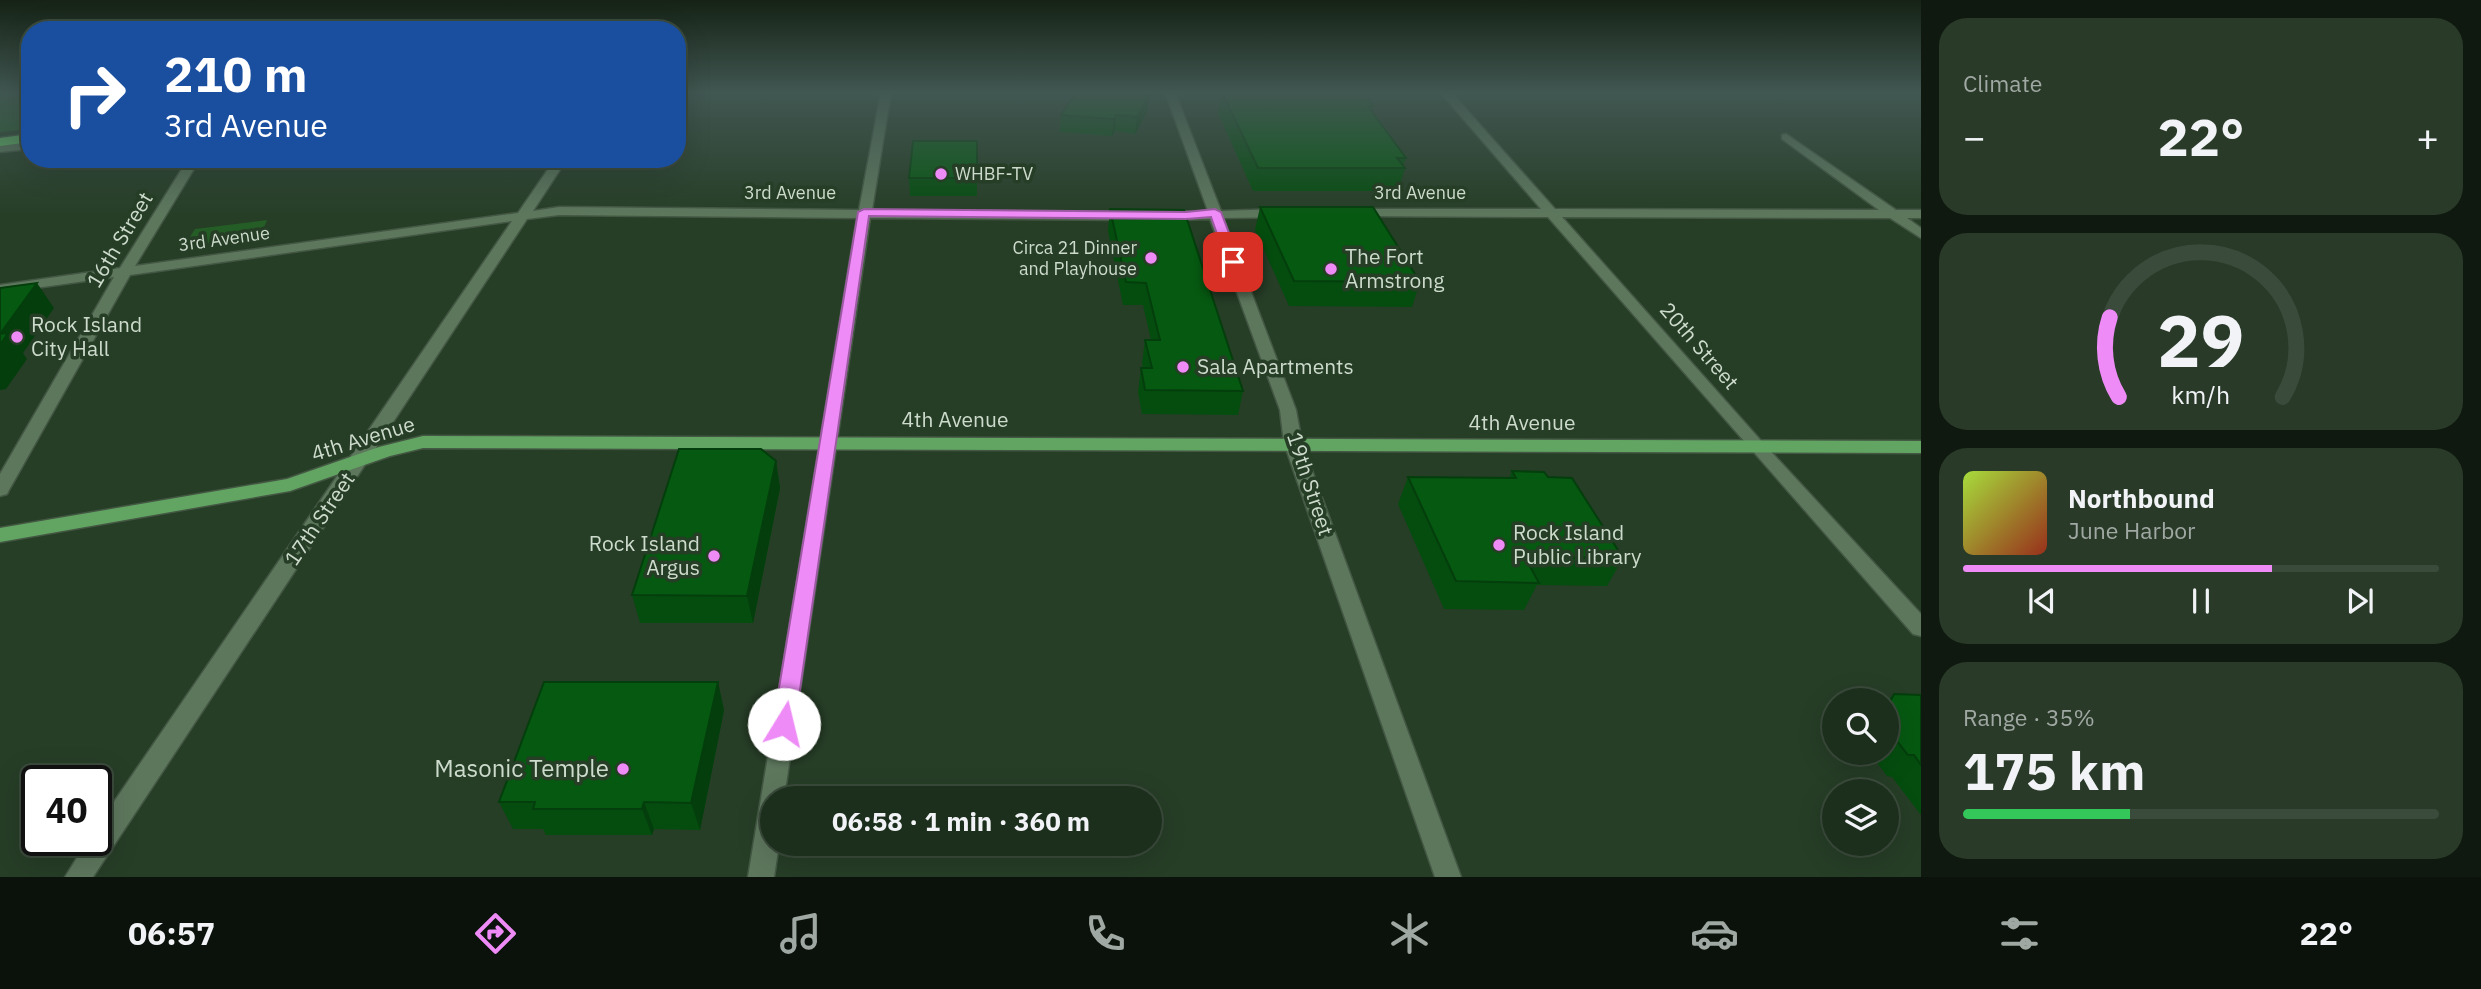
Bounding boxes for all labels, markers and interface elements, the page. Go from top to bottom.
text: 210 m [164,42,308,105]
icon: right [49,49,140,140]
text: Climate [1963,68,2042,98]
text: 22° [2158,103,2244,170]
text: 3rd Avenue [164,104,328,146]
text: − [1963,112,1986,161]
text: + [2416,112,2439,161]
place label: WHBF-TV [955,162,1033,185]
marker: WHBF-TV [933,166,949,182]
street label: 3rd Avenue [744,181,836,204]
street label: 3rd Avenue [1374,181,1466,204]
street label: 16th Street [80,186,159,293]
street label: 3rd Avenue [177,221,271,256]
pin [1203,232,1263,292]
place label: Circa 21 Dinner and Playhouse [1013,236,1137,280]
place label: The Fort Armstrong [1345,242,1444,294]
icon: arrive [1214,243,1252,281]
marker: Circa 21 Dinner and Playhouse [1143,250,1159,266]
marker: The Fort Armstrong [1323,261,1339,277]
text: 29 [2157,293,2245,388]
street label: 20th Street [1654,296,1745,395]
place label: Rock Island City Hall [31,310,142,362]
marker: Rock Island City Hall [9,329,25,345]
place label: Sala Apartments [1197,352,1354,380]
marker: Sala Apartments [1175,359,1191,375]
text: km/h [2172,378,2230,411]
street label: 4th Avenue [902,405,1008,433]
street label: 4th Avenue [1469,408,1575,436]
street label: 4th Avenue [307,409,418,467]
street label: 19th Street [1281,428,1341,539]
street label: 17th Street [278,466,361,571]
text: Northbound [2068,481,2215,515]
text: June Harbor [2068,515,2196,545]
place label: Rock Island Public Library [1513,518,1642,570]
place label: Rock Island Argus [589,529,700,581]
marker: Rock Island Public Library [1491,537,1507,553]
marker: Rock Island Argus [706,548,722,564]
icon: previous [2023,582,2061,620]
icon: pause [2182,582,2220,620]
icon: next [2341,582,2379,620]
position arrow [747,687,821,761]
map controls [1822,688,1899,856]
button: search [1822,688,1899,765]
text: Range · 35% [1963,702,2095,732]
text: 175 km [1963,737,2145,804]
place label: Masonic Temple [434,752,609,784]
marker: Masonic Temple [615,761,631,777]
speed limit sign: 40 [21,765,112,856]
button: layers [1822,779,1899,856]
text: 06:58 · 1 min · 360 m [832,804,1090,838]
icon: directions [471,909,520,958]
icon: music [776,909,825,958]
icon: phone [1081,909,1130,958]
icon: climate [1385,909,1434,958]
icon: car [1690,909,1739,958]
icon: filters [1995,909,2044,958]
text: 06:57 [128,912,215,954]
text: 22° [2300,912,2353,954]

